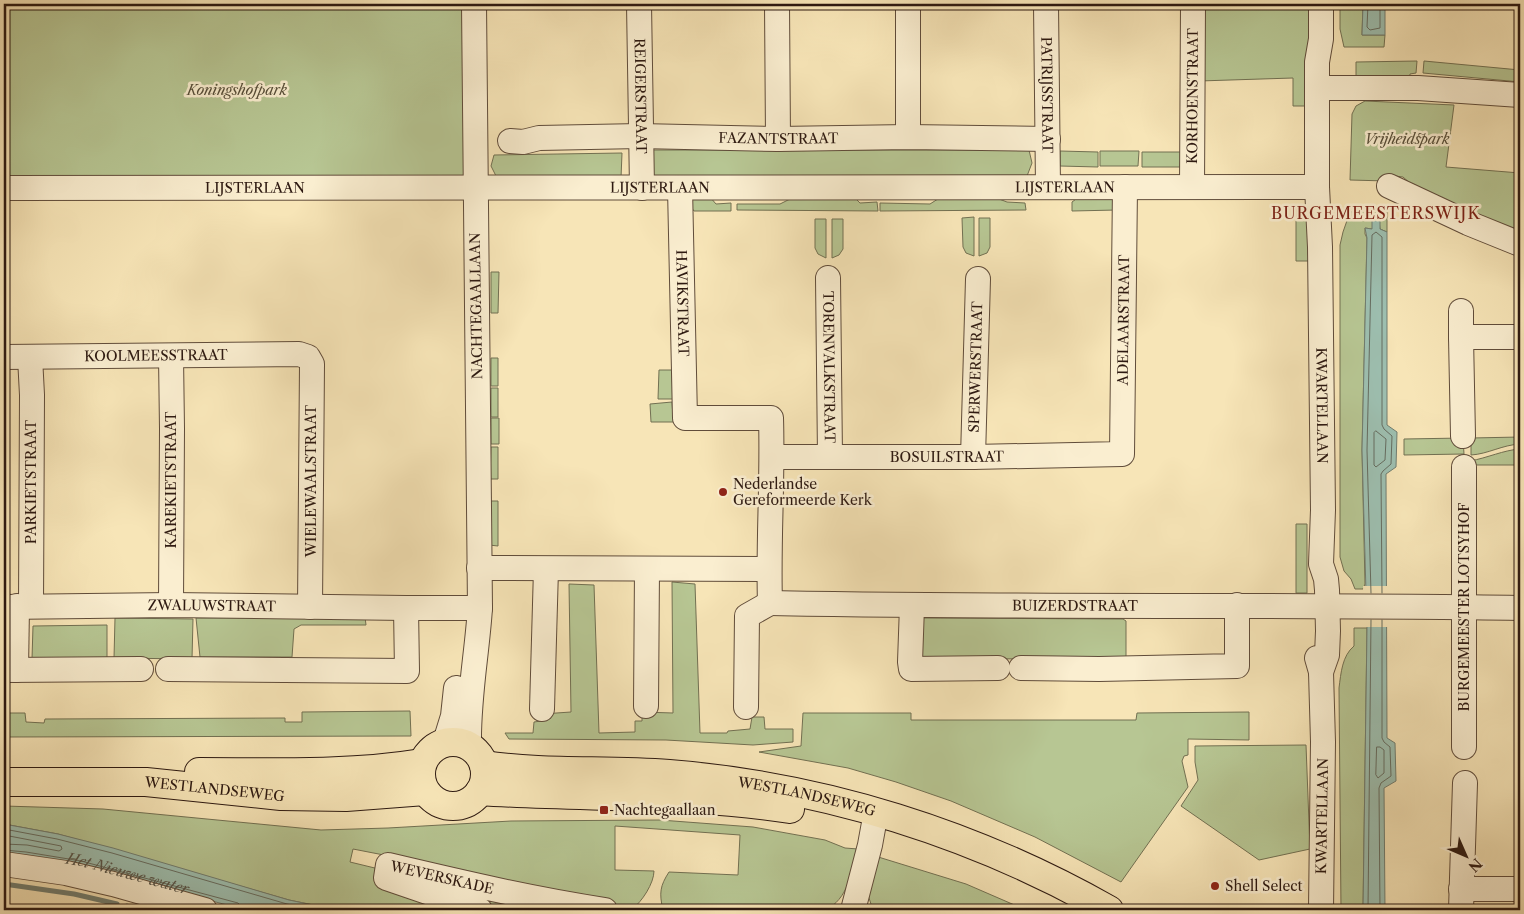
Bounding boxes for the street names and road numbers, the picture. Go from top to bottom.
street label: KORHOENSTRAAT [1183,28,1202,164]
street label: PATRIJSSTRAAT [1037,37,1057,154]
street label: REIGERSTRAAT [631,38,650,154]
street label: FAZANTSTRAAT [718,129,839,148]
street label: LIJSTERLAAN [610,178,710,197]
street label: LIJSTERLAAN [1015,178,1115,196]
street label: LIJSTERLAAN [205,179,305,197]
street label: NACHTEGAALLAAN [466,232,486,380]
street label: HAVIKSTRAAT [672,249,693,357]
street label: ADELAARSTRAAT [1114,254,1133,386]
street label: TORENVALKSTRAAT [819,291,839,444]
street label: SPERWERSTRAAT [965,301,986,433]
street label: KOOLMEESSTRAAT [84,346,228,365]
street label: KWARTELLAAN [1312,347,1331,464]
street label: WIELEWAALSTRAAT [302,404,320,558]
street label: KAREKIETSTRAAT [162,411,180,548]
street label: PARKIETSTRAAT [22,419,40,544]
street label: BOSUILSTRAAT [890,447,1005,466]
street label: BURGEMEESTER LOTSYHOF [1455,503,1473,711]
street label: ZWALUWSTRAAT [148,596,277,615]
street label: BUIZERDSTRAAT [1012,597,1138,615]
street label: KWARTELLAAN [1312,757,1332,874]
street label: WESTLANDSEWEG [143,773,286,805]
street label: WESTLANDSEWEG [736,773,878,820]
street label: WEVERSKADE [388,857,495,898]

